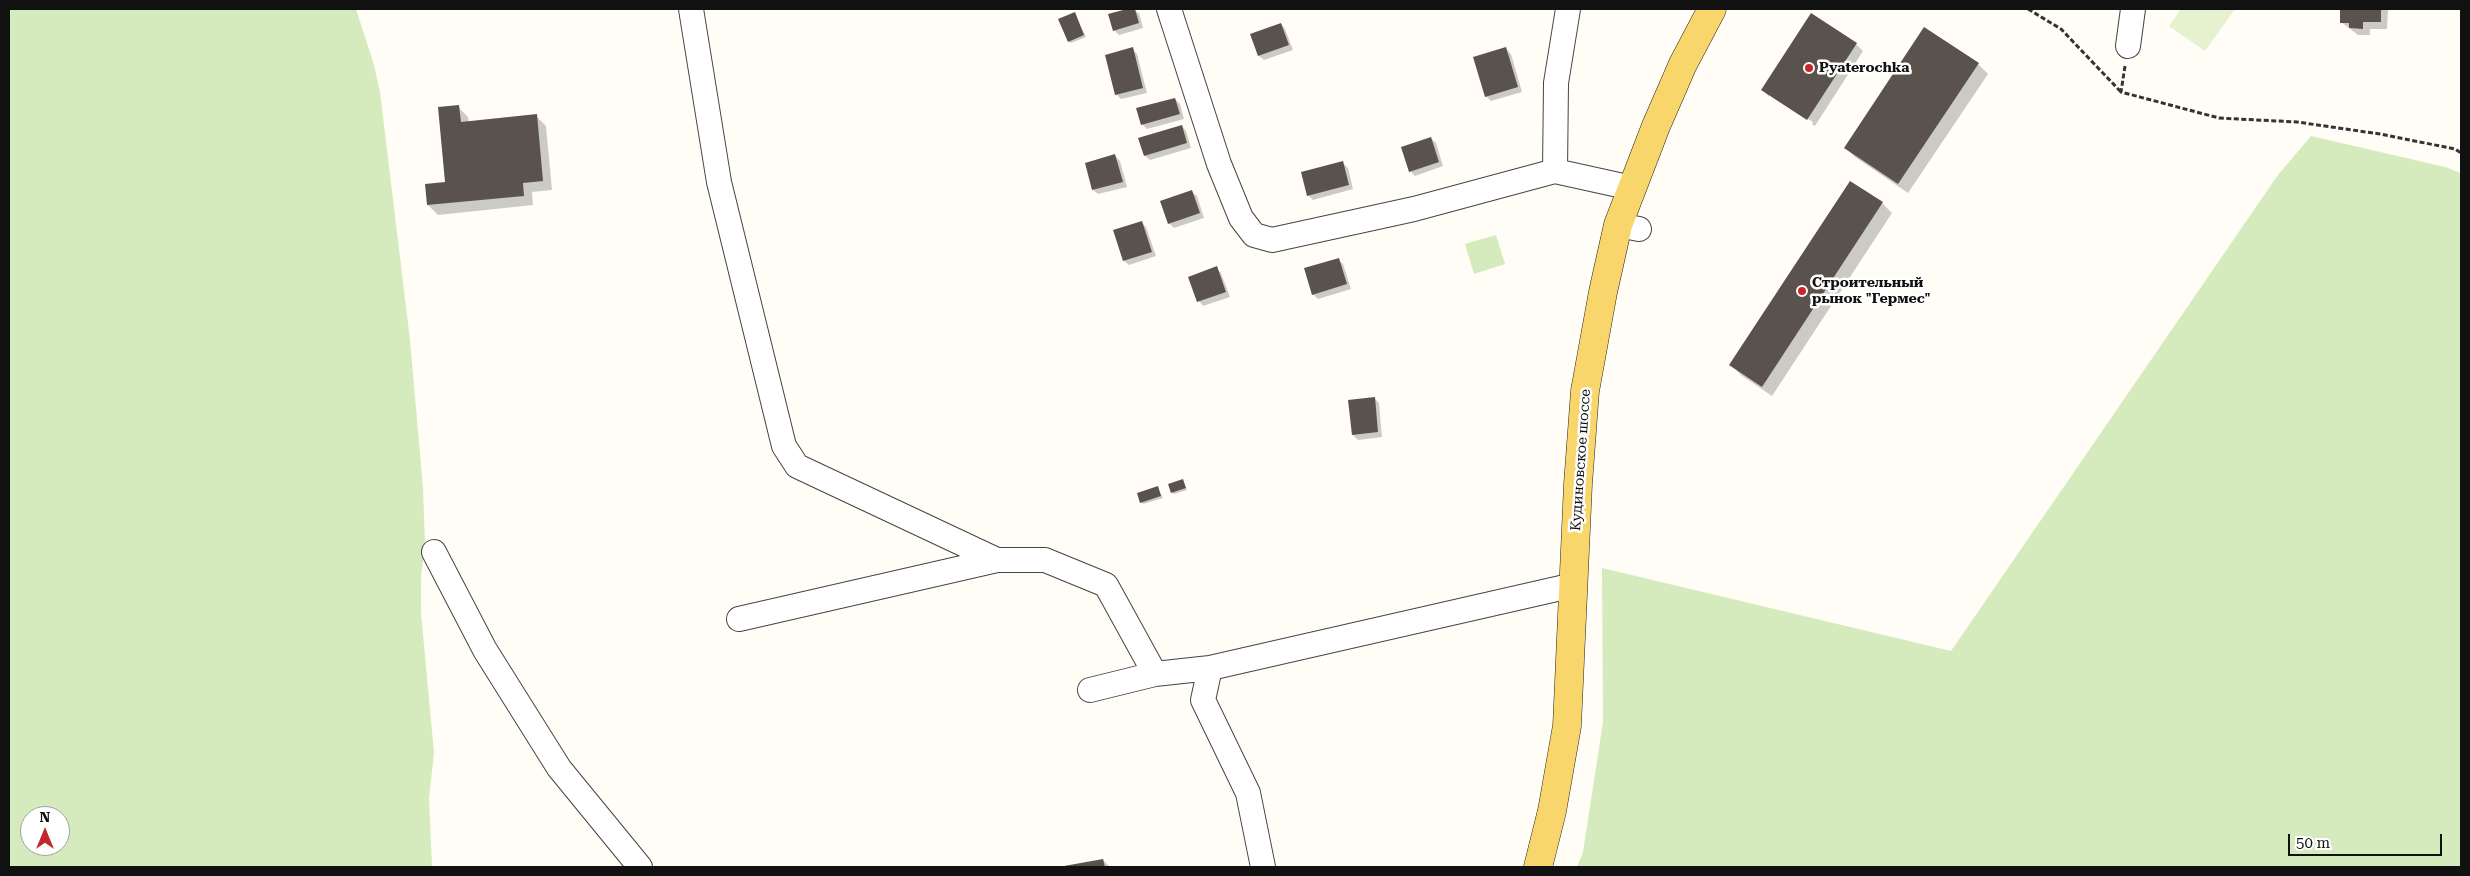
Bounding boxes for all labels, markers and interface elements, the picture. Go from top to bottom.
place label: Pyaterochka [1819,60,1909,76]
marker: Pyaterochka [1803,62,1815,74]
place label: Строительный рынок "Гермес" [1812,275,1931,308]
marker: Строительный рынок "Гермес" [1796,285,1808,297]
street label: Кудиновское шоссе [1568,388,1594,532]
north arrow [20,806,70,856]
text: N [40,809,50,825]
scale bar [2290,824,2444,856]
text: 50 m [2296,834,2330,852]

